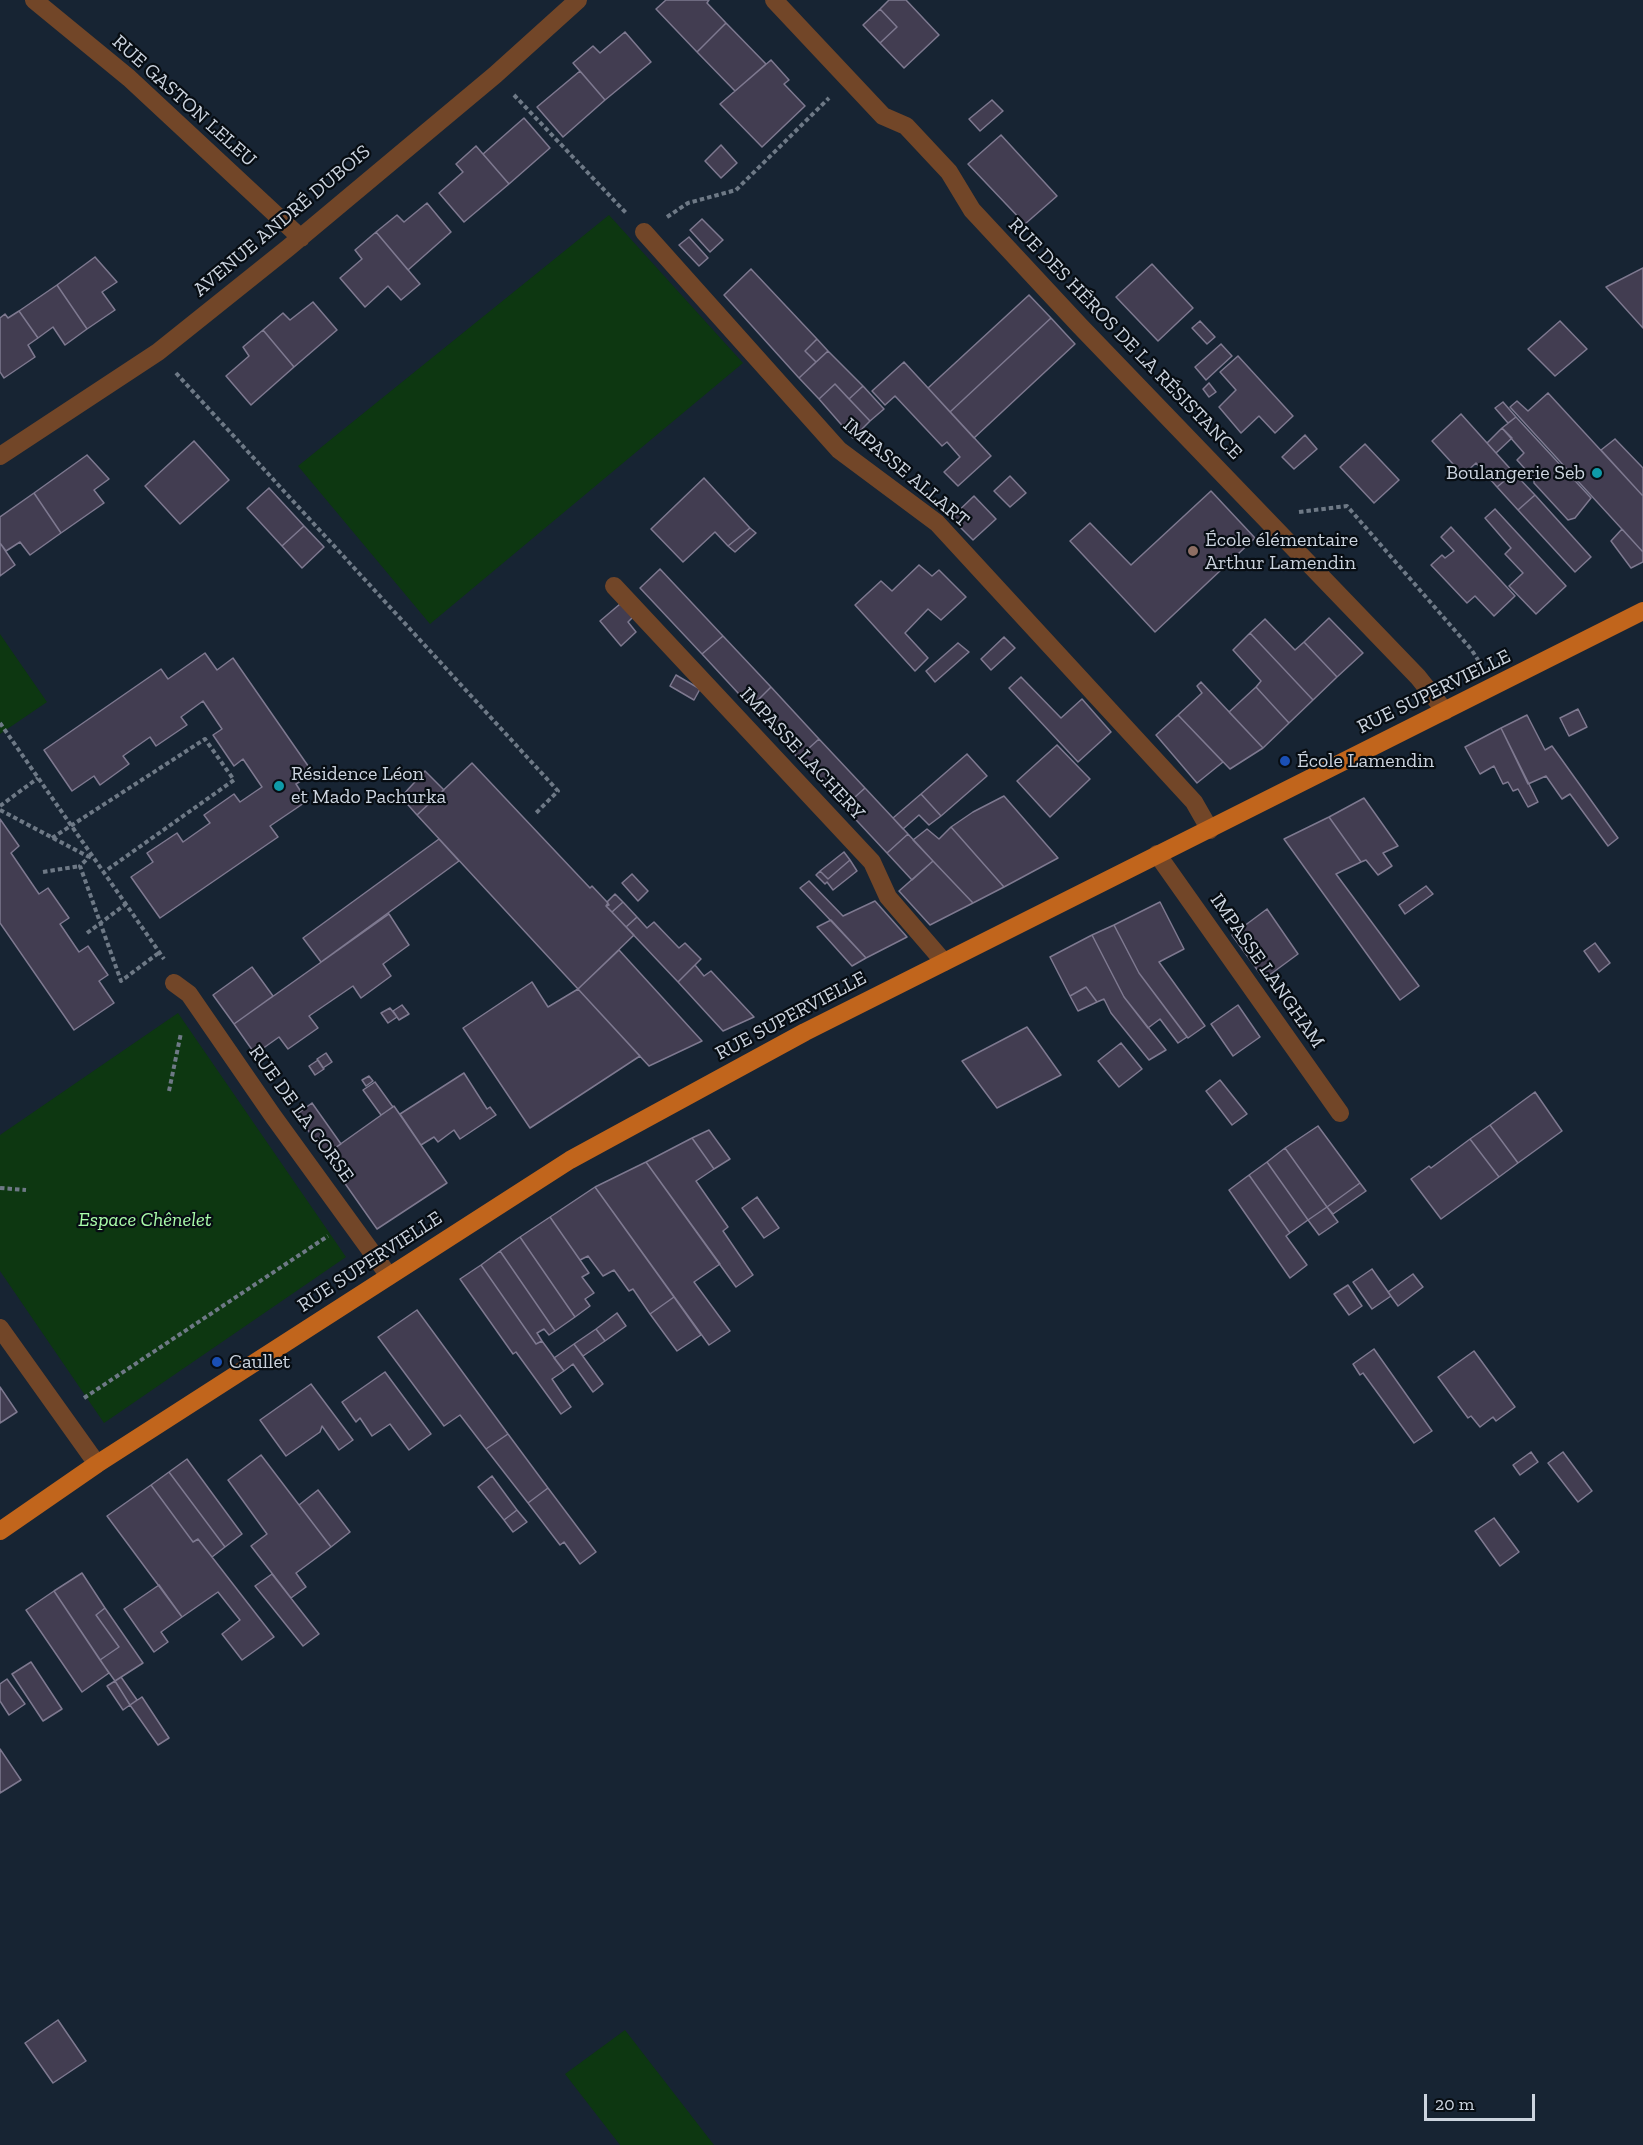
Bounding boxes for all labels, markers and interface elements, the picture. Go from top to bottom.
street label: RUE GASTON LELEU [107,30,261,172]
street label: AVENUE ANDRÉ DUBOIS [189,140,375,302]
street label: RUE DES HÉROS DE LA RÉSISTANCE [1003,213,1247,465]
street label: IMPASSE ALLART [838,413,974,533]
place label: Boulangerie Seb [1446,461,1585,485]
marker: Boulangerie Seb [1590,466,1604,480]
place label: École élémentaire Arthur Lamendin [1205,528,1358,575]
marker: École élémentaire Arthur Lamendin [1186,544,1200,558]
street label: RUE SUPERVIELLE [1353,645,1515,739]
street label: IMPASSE LACHERY [734,683,870,825]
place label: École Lamendin [1297,749,1434,773]
marker: École Lamendin [1278,754,1292,768]
place label: Résidence Léon et Mado Pachurka [291,762,446,809]
marker: Résidence Léon et Mado Pachurka [272,779,286,793]
street label: IMPASSE LANGHAM [1205,889,1329,1053]
street label: RUE SUPERVIELLE [711,966,871,1066]
street label: RUE DE LA CORSE [243,1041,359,1187]
street label: RUE SUPERVIELLE [293,1206,447,1318]
park label: Espace Chênelet [78,1208,212,1232]
place label: Caullet [229,1350,290,1374]
marker: Caullet [210,1355,224,1369]
scale bar [1427,2082,1538,2120]
text: 20 m [1435,2093,1474,2115]

